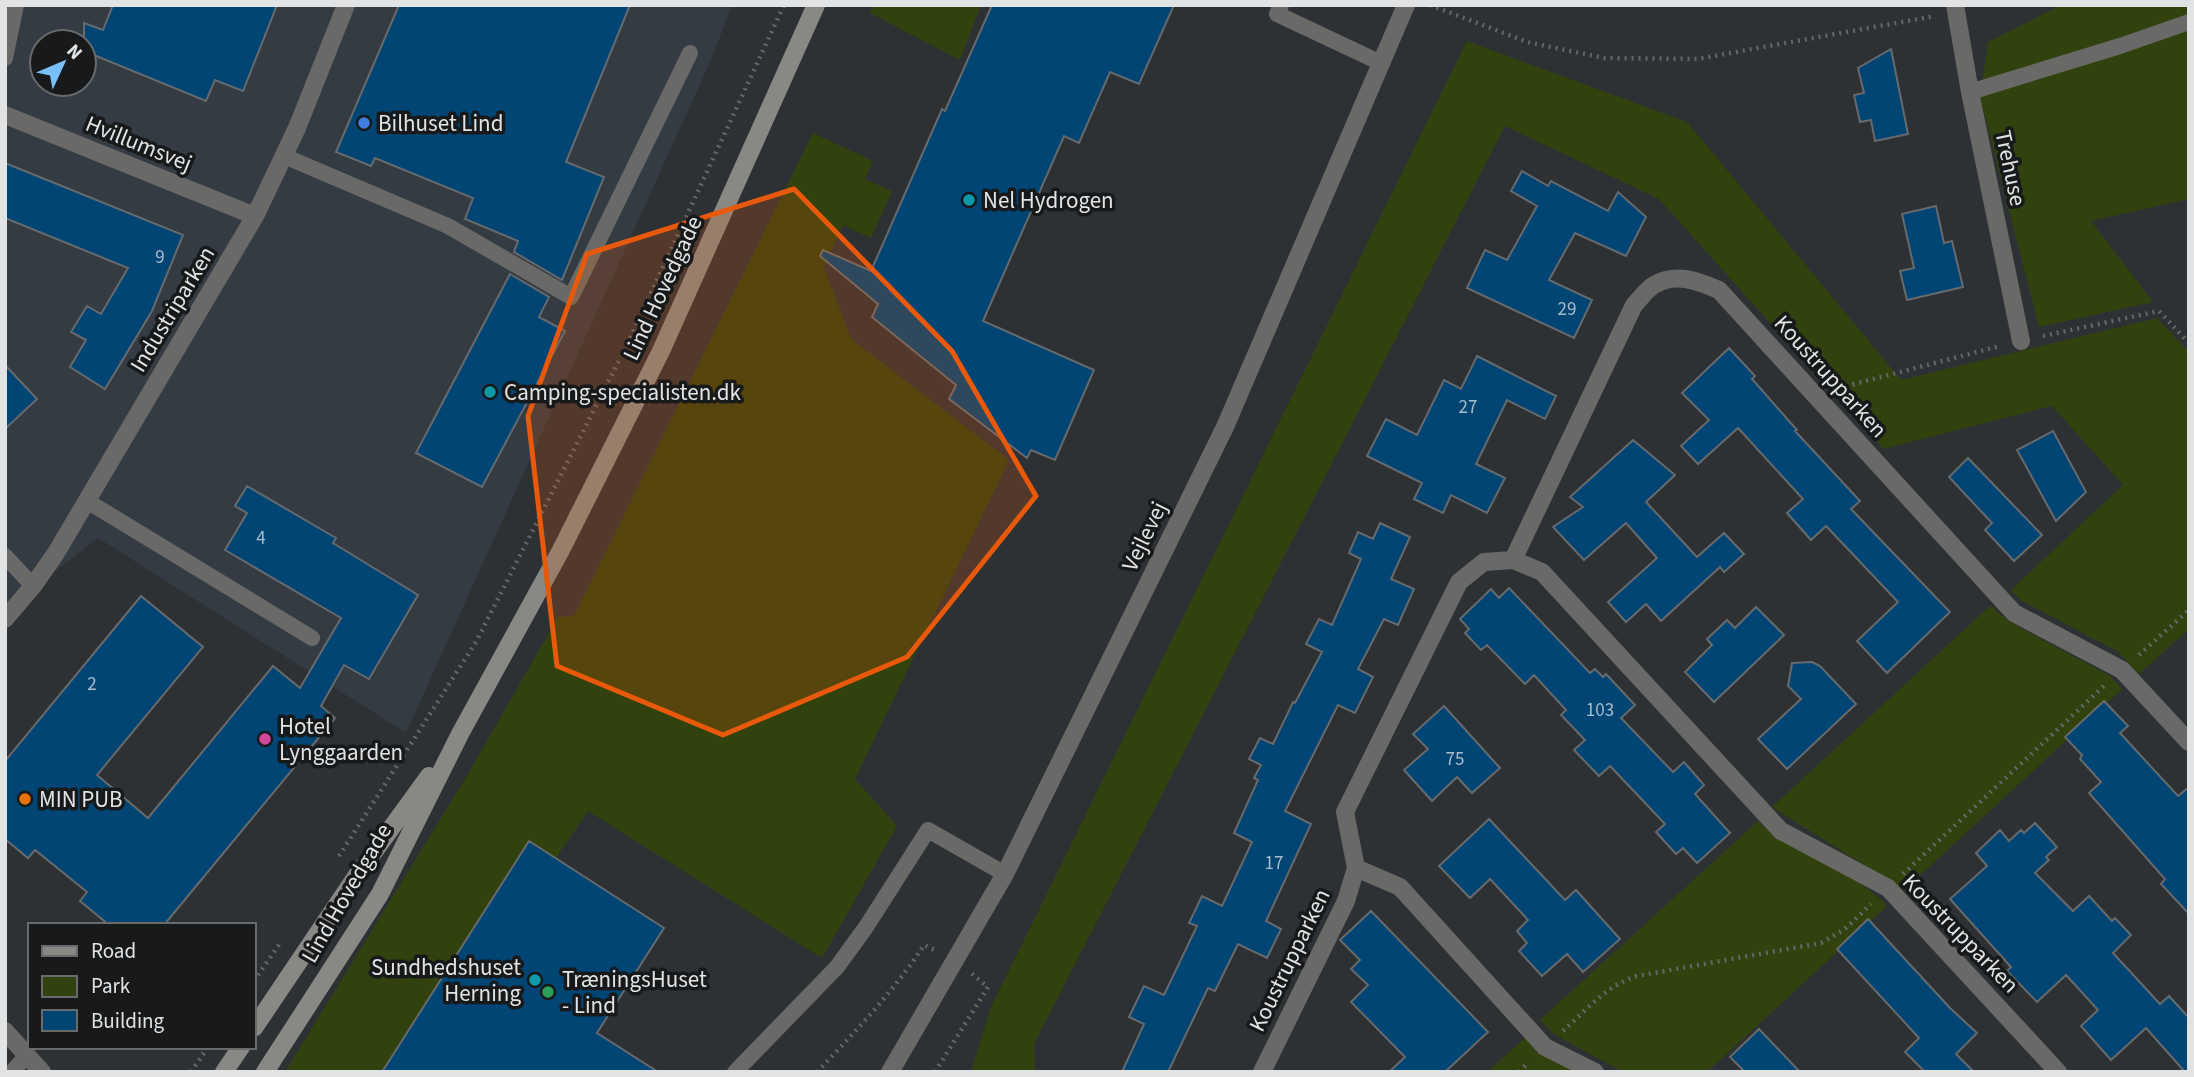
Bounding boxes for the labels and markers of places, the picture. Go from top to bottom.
place label: Bilhuset Lind [378,107,503,140]
marker: Bilhuset Lind [356,115,372,131]
place label: Nel Hydrogen [983,184,1114,217]
marker: Nel Hydrogen [961,192,977,208]
place label: Camping-specialisten.dk [504,376,741,409]
marker: Camping-specialisten.dk [482,384,498,400]
place label: Hotel Lynggaarden [279,710,403,769]
marker: Hotel Lynggaarden [257,731,273,747]
place label: MIN PUB [39,783,123,816]
marker: MIN PUB [17,791,33,807]
place label: Sundhedshuset Herning [371,951,521,1010]
place label: TræningsHuset - Lind [562,963,707,1022]
marker: Sundhedshuset Herning [527,972,543,988]
marker: TræningsHuset - Lind [540,984,556,1000]

